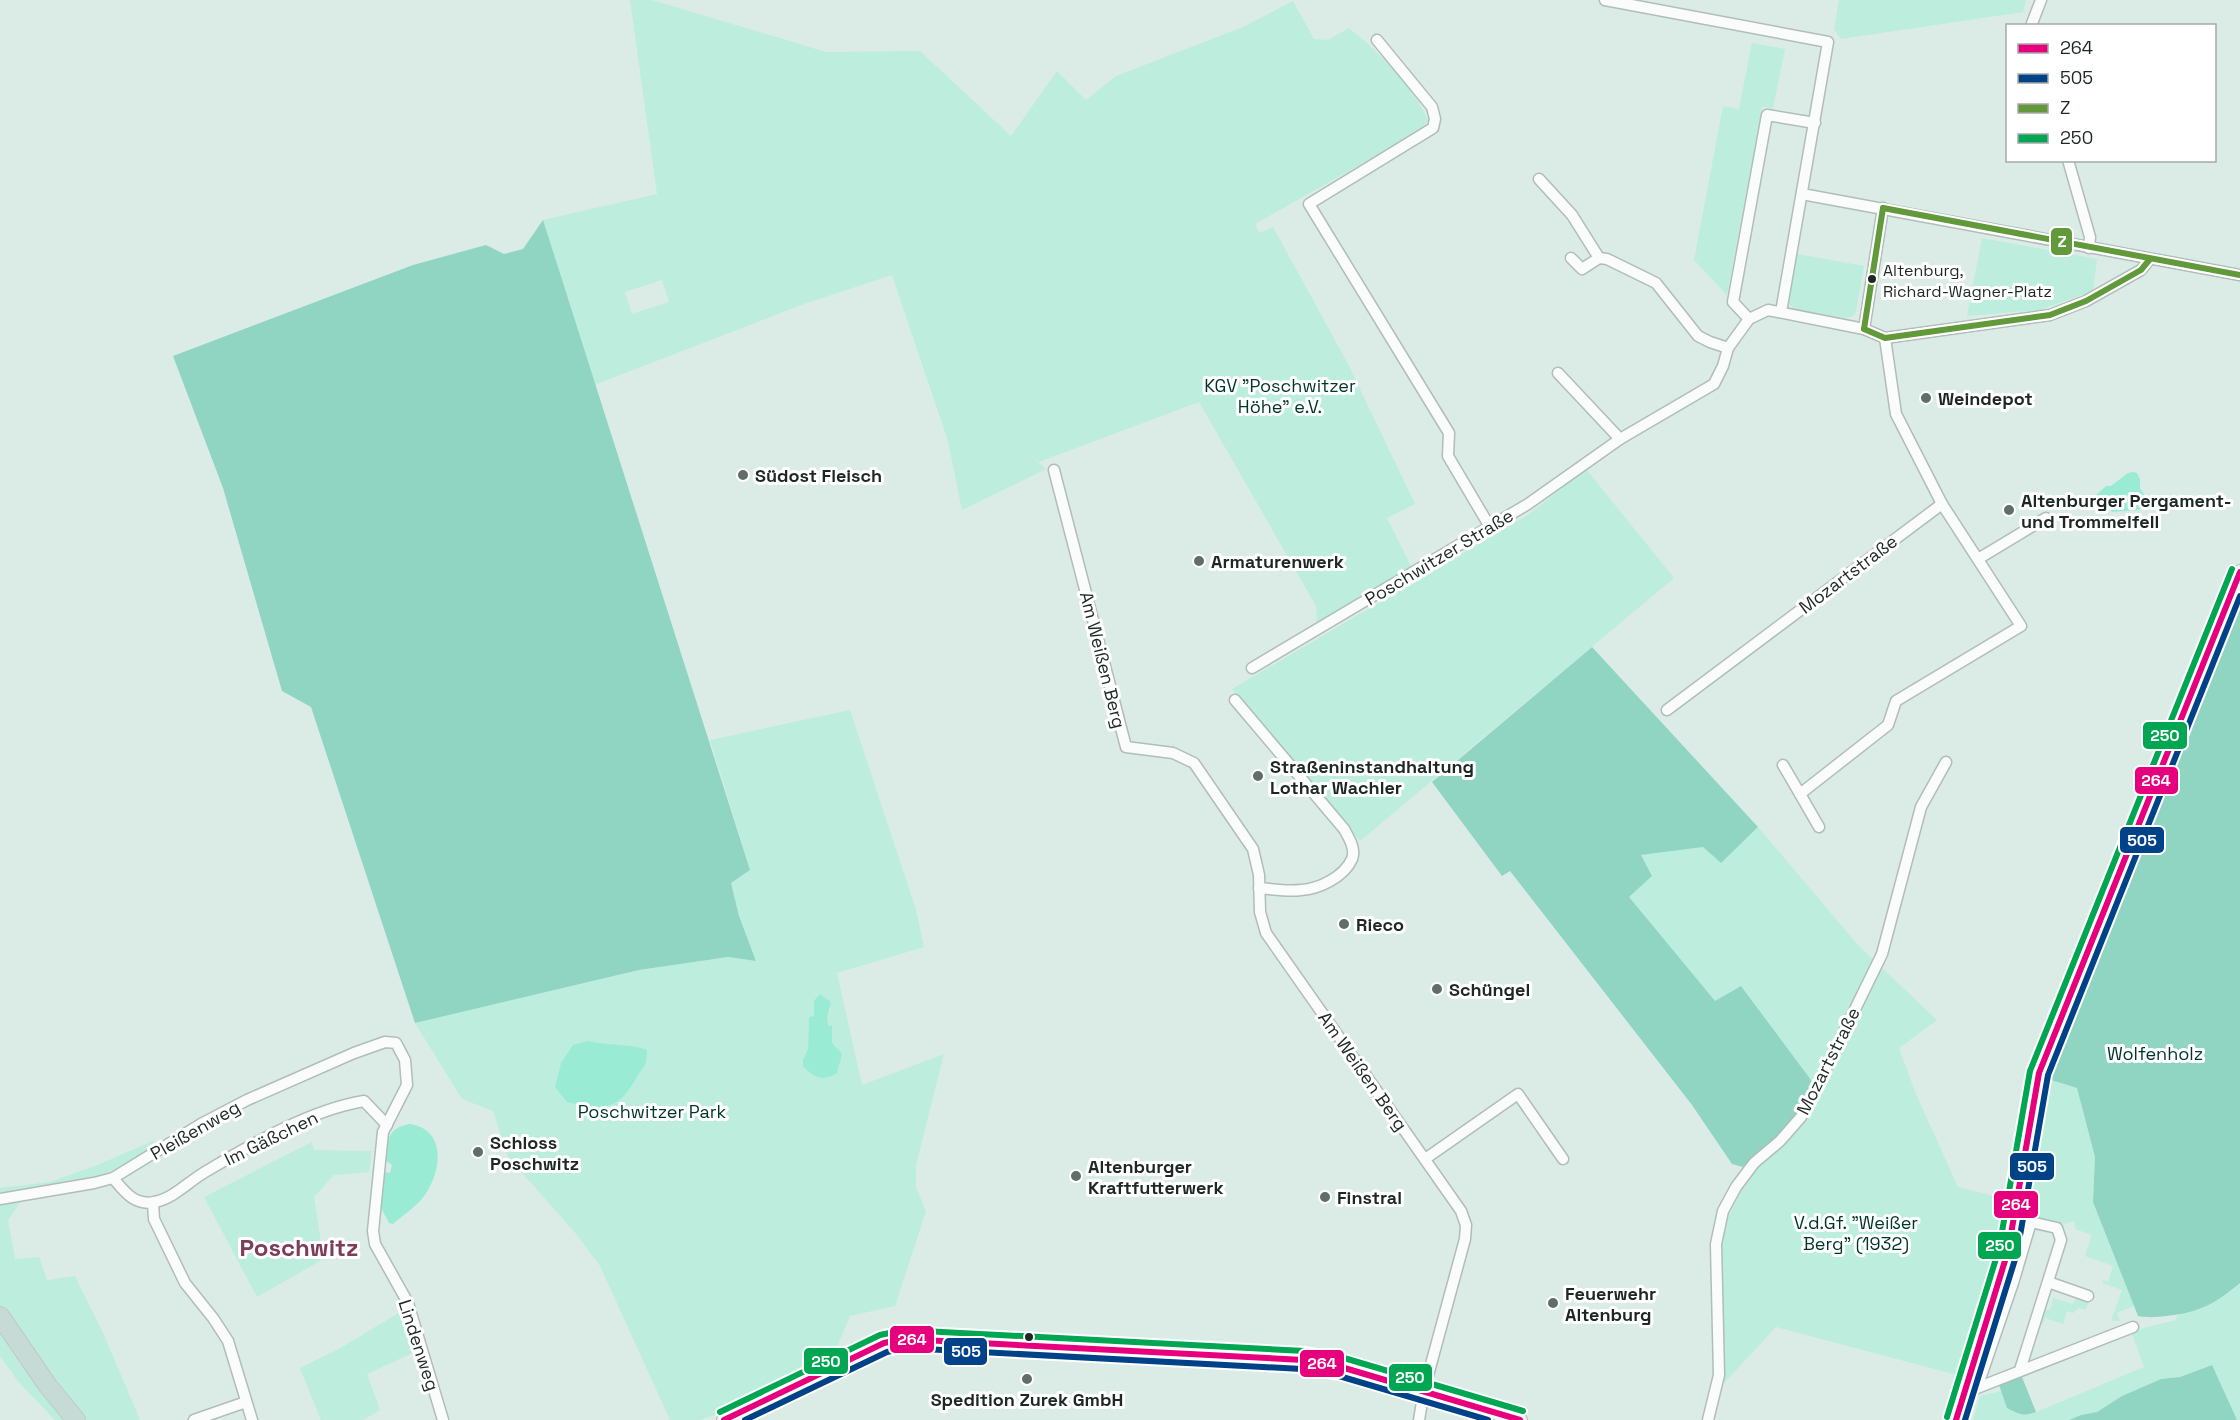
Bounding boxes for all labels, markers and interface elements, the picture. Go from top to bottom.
legend [2006,24,2216,162]
text: 264 [2060,36,2093,59]
text: 505 [2060,66,2093,89]
text: Z [2060,96,2070,119]
text: 250 [2060,126,2093,149]
line badge: Z [2050,227,2073,256]
text: Z [2057,231,2067,252]
place label: Altenburg, Richard-Wagner-Platz [1883,260,2052,302]
marker: Altenburg, Richard-Wagner-Platz [1866,273,1878,285]
park label: KGV "Poschwitzer Höhe" e.V. [1204,374,1356,418]
place label: Weindepot [1938,387,2033,410]
marker: Weindepot [1919,391,1933,405]
place label: Südost Fleisch [755,464,882,487]
marker: Südost Fleisch [736,468,750,482]
place label: Altenburger Pergament- und Trommelfell [2021,489,2231,533]
marker: Altenburger Pergament- und Trommelfell [2002,503,2016,517]
street label: Poschwitzer Straße [1361,504,1517,610]
street label: Mozartstraße [1794,529,1902,619]
place label: Armaturenwerk [1211,550,1344,573]
marker: Armaturenwerk [1192,554,1206,568]
street label: Am Weißen Berg [1075,589,1131,731]
line badge: 250 [2142,721,2188,750]
text: 250 [2150,725,2180,746]
place label: Straßeninstandhaltung Lothar Wachler [1270,755,1474,799]
line badge: 264 [2134,766,2179,795]
marker: Straßeninstandhaltung Lothar Wachler [1251,769,1265,783]
text: 264 [2141,770,2171,791]
line badge: 505 [2119,826,2165,854]
text: 505 [2127,830,2157,851]
place label: Rieco [1356,913,1404,936]
marker: Rieco [1337,917,1351,931]
place label: Schüngel [1449,978,1530,1001]
marker: Schüngel [1430,982,1444,996]
street label: Mozartstraße [1791,1003,1865,1119]
street label: Am Weißen Berg [1313,1007,1413,1135]
park label: Wolfenholz [2107,1042,2203,1065]
street label: Pleißenweg [146,1095,244,1165]
park label: Poschwitzer Park [578,1100,727,1123]
street label: Im Gäßchen [220,1105,322,1171]
place label: Schloss Poschwitz [490,1131,579,1175]
marker: Schloss Poschwitz [471,1145,485,1159]
line badge: 505 [2009,1152,2055,1181]
place label: Altenburger Kraftfutterwerk [1088,1155,1224,1199]
text: 505 [2017,1156,2047,1177]
marker: Altenburger Kraftfutterwerk [1069,1169,1083,1183]
place label: Finstral [1337,1186,1402,1209]
marker: Finstral [1318,1190,1332,1204]
line badge: 264 [1993,1190,2039,1219]
text: 264 [2001,1194,2031,1215]
park label: V.d.Gf. "Weißer Berg" (1932) [1794,1211,1918,1255]
line badge: 250 [1977,1231,2022,1260]
district label: Poschwitz [240,1232,358,1263]
text: 250 [1985,1235,2015,1256]
place label: Feuerwehr Altenburg [1565,1282,1656,1326]
street label: Lindenweg [393,1296,445,1394]
marker: Feuerwehr Altenburg [1546,1296,1560,1310]
line badge: 264 [889,1325,935,1354]
text: 264 [897,1329,927,1350]
unlabelled marker [1023,1331,1035,1343]
line badge: 505 [943,1337,988,1366]
text: 505 [951,1341,981,1362]
line badge: 250 [803,1347,849,1375]
line badge: 264 [1299,1349,1345,1378]
text: 250 [811,1351,841,1372]
text: 264 [1307,1353,1337,1374]
line badge: 250 [1388,1363,1433,1392]
text: 250 [1395,1367,1425,1388]
marker: Spedition Zurek GmbH [1020,1372,1034,1386]
place label: Spedition Zurek GmbH [931,1388,1123,1411]

